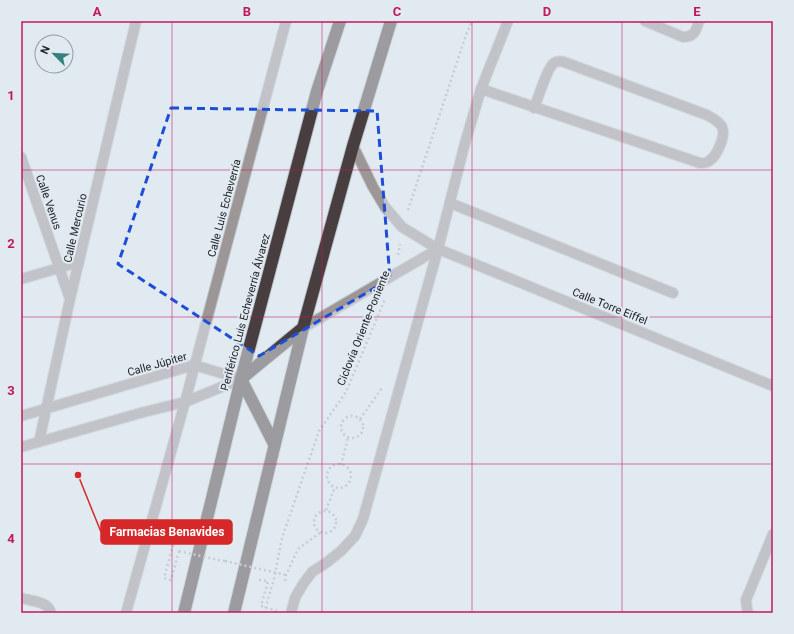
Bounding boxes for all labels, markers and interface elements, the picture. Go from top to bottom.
text: A [93,4,102,19]
text: B [243,4,251,19]
text: C [393,4,402,19]
text: D [543,4,551,19]
text: E [693,4,701,19]
north arrow [34,34,74,74]
text: N [38,44,53,56]
text: 1 [7,88,15,103]
street label: Calle Luis Echeverría [205,158,244,259]
street label: Calle Venus [33,173,64,232]
street label: Calle Mercurio [61,192,90,264]
street label: Periférico Luis Echeverría Álvarez [218,232,273,392]
text: 2 [7,236,15,251]
street label: Ciclovía Oriente-Poniente [334,269,393,388]
street label: Calle Torre Eiffel [570,285,649,327]
street label: Calle Júpiter [126,350,189,379]
text: 3 [7,383,15,398]
callout: Farmacias Benavides [101,520,232,544]
text: Farmacias Benavides [110,525,224,539]
text: 4 [7,531,15,546]

